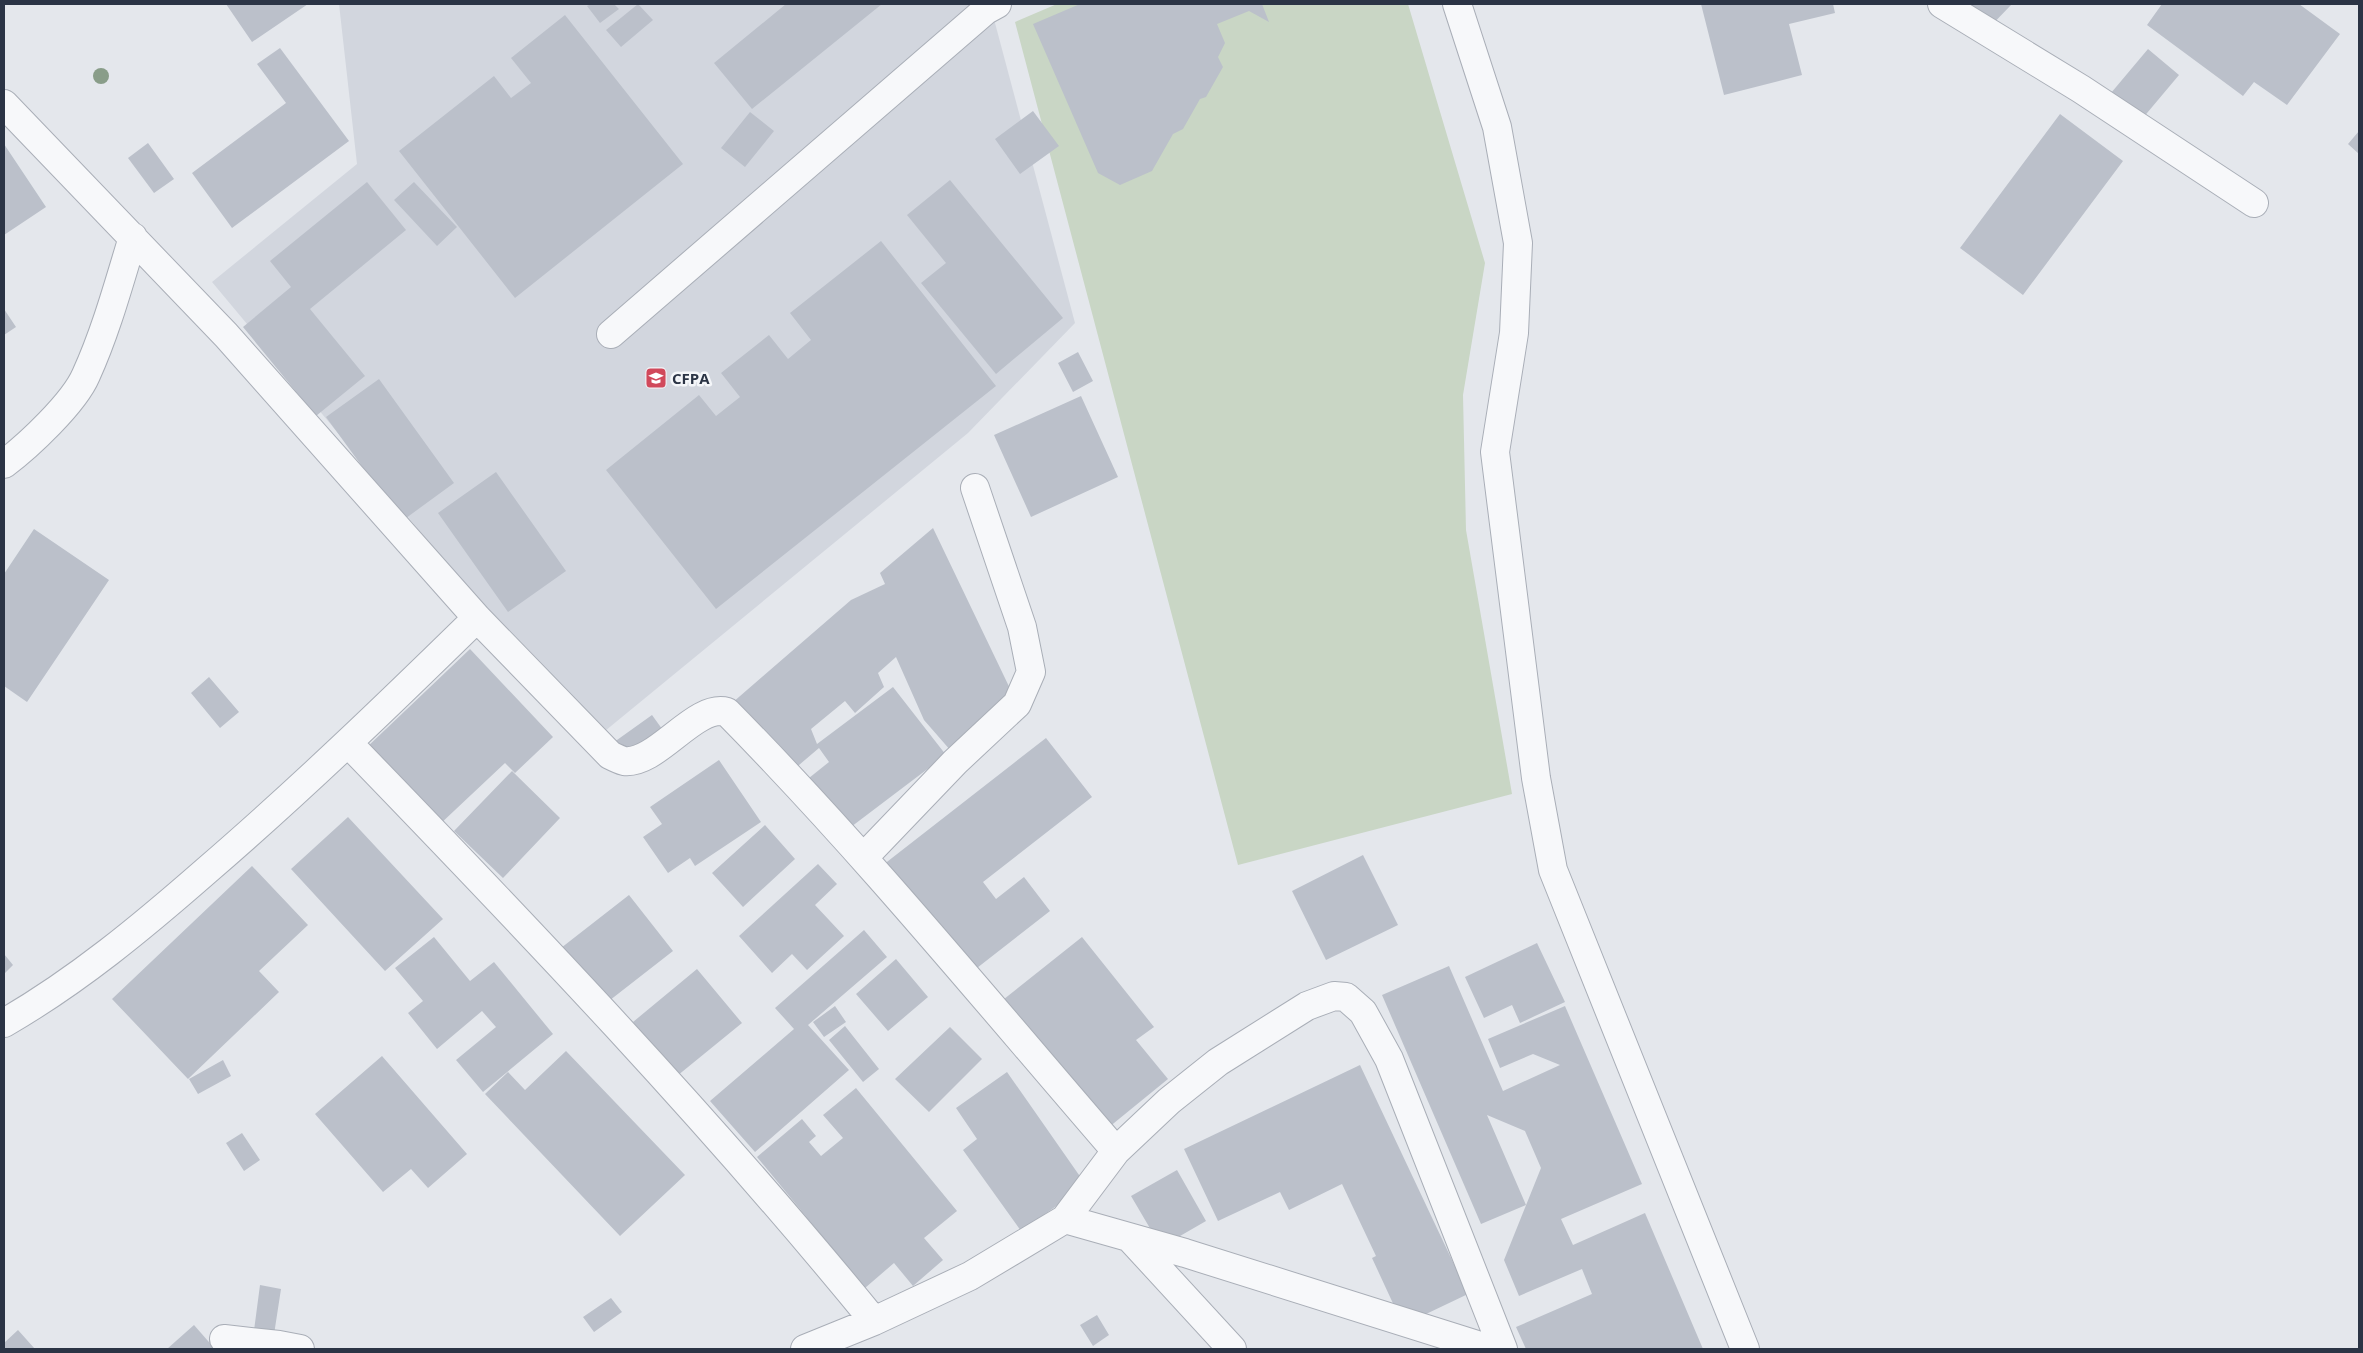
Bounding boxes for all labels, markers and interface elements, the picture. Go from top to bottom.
school or university icon: CFPA [644,366,668,390]
place label: CFPA [672,368,710,388]

